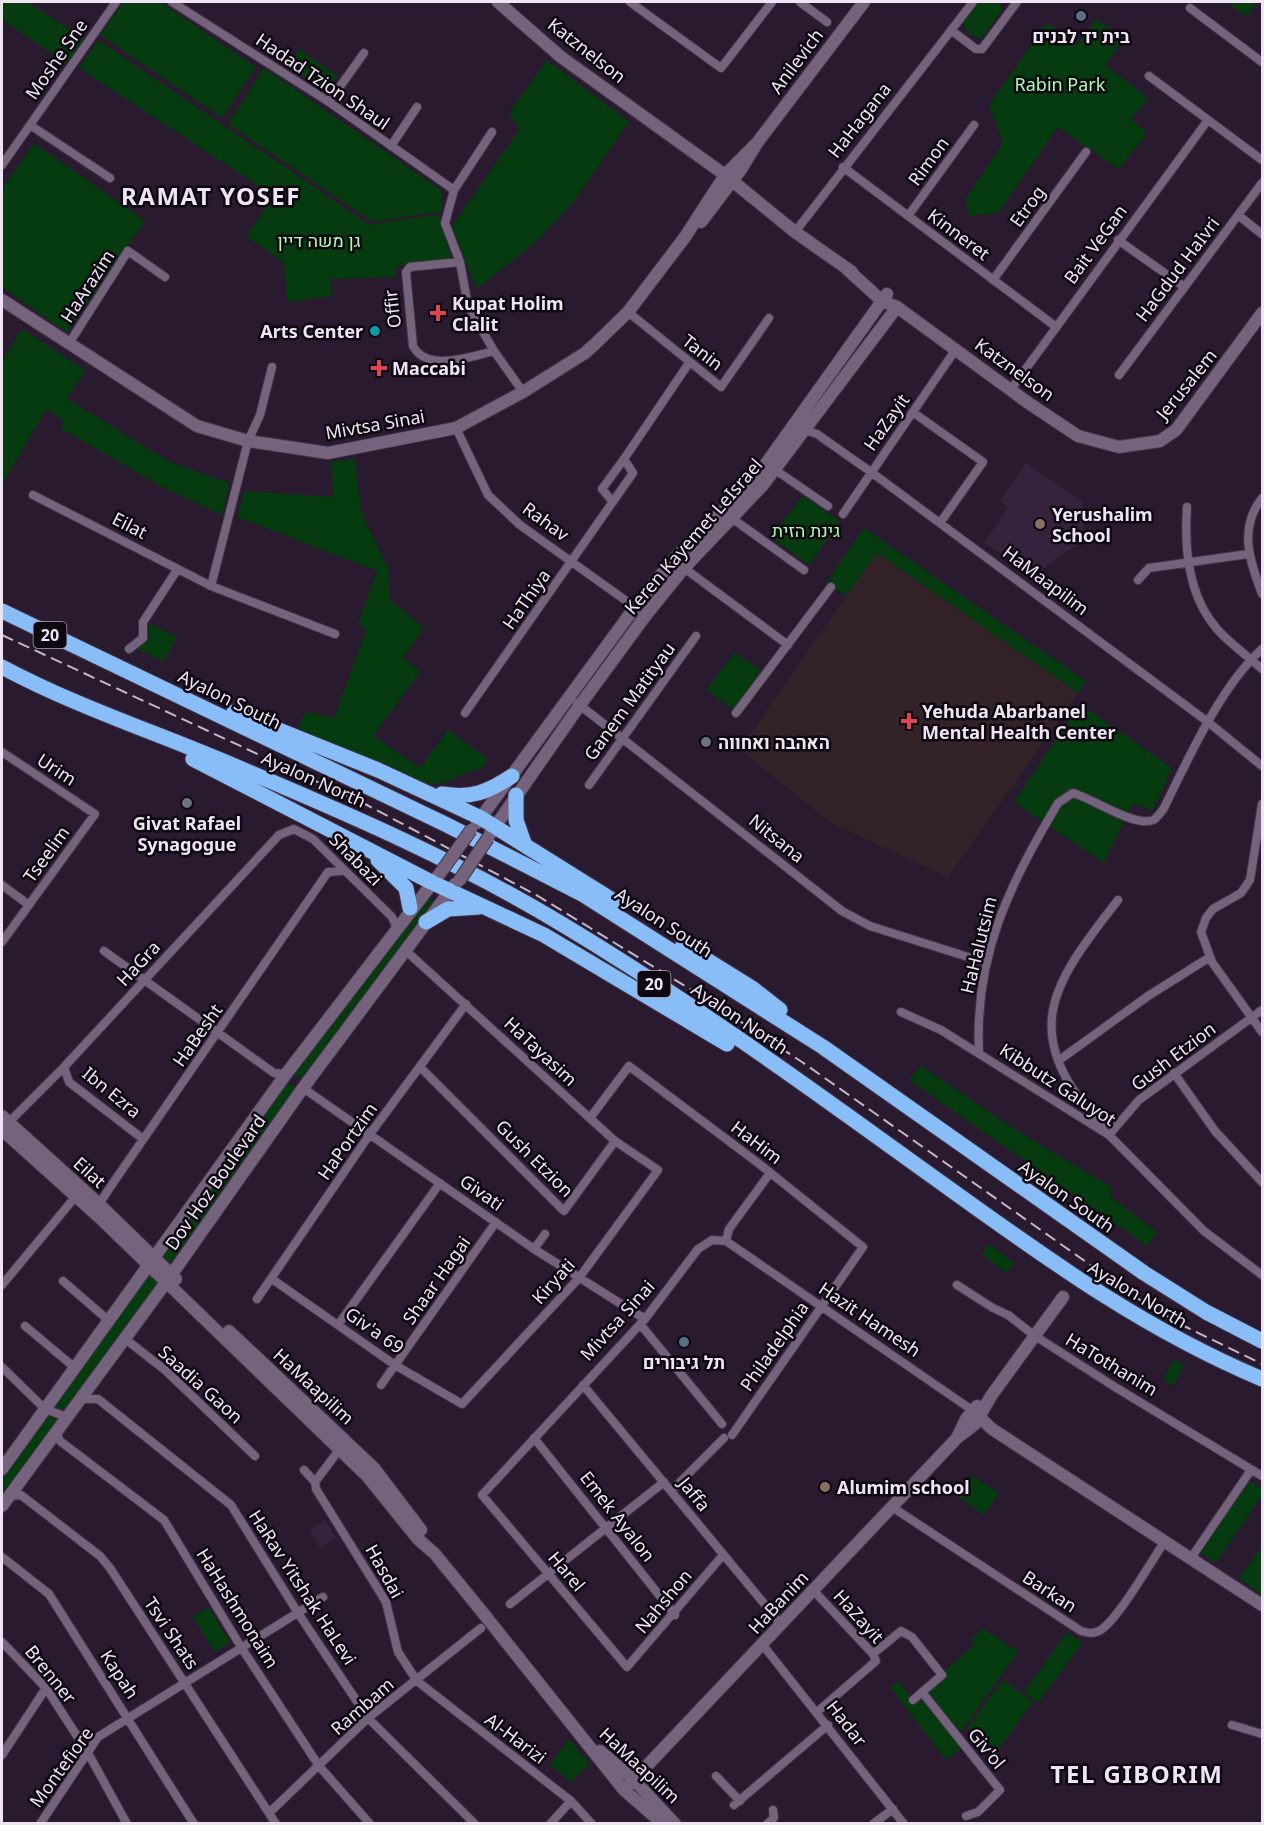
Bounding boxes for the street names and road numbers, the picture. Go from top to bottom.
street label: Katznelson [543,12,631,88]
street label: Moshe Sne [20,14,92,104]
street label: Anilevich [764,24,828,98]
street label: Hadad Tzion Shaul [251,27,395,135]
street label: HaHagana [822,77,896,163]
street label: Rimon [902,132,954,190]
street label: Etrog [1004,181,1050,231]
street label: Bait VeGan [1058,200,1132,288]
street label: Kinneret [923,203,995,266]
street label: HaGdud HaIvri [1130,212,1224,326]
street label: HaArazim [55,245,119,327]
street label: Offir [378,288,406,330]
street label: Tanin [678,329,728,375]
street label: Katznelson [970,332,1060,406]
street label: Jerusalem [1149,344,1222,426]
street label: HaZayit [858,388,915,455]
street label: Mivtsa Sinai [323,403,427,445]
street label: Keren Kayemet LeIsrael [619,453,767,619]
street label: Rahav [518,496,575,546]
street label: Eilat [109,506,152,544]
street label: HaMaapilim [998,540,1094,620]
street label: HaThiya [497,564,555,634]
road number: 20 [34,622,66,648]
street label: Ganem Matityau [578,637,680,765]
street label: Ayalon South [175,664,285,734]
street label: Ayalon North [258,745,370,813]
street label: Urim [33,747,81,791]
street label: Nitsana [744,808,810,868]
street label: Tseelim [17,821,75,887]
street label: Shabazi [324,827,388,891]
street label: Ayalon South [611,882,717,962]
street label: HaHalutsim [954,894,1002,996]
street label: HaGra [111,935,165,991]
road number: 20 [638,971,670,997]
street label: Ayalon North [687,977,793,1059]
street label: HaBesht [167,998,228,1071]
street label: HaTayasim [499,1011,583,1091]
street label: Gush Etzion [1126,1016,1220,1096]
street label: Kibbutz Galuyot [995,1037,1121,1131]
street label: Ibn Ezra [78,1061,146,1123]
street label: HaPortzim [312,1098,382,1184]
street label: Dov Hoz Boulevard [159,1109,271,1255]
street label: Gush Etzion [491,1114,579,1202]
street label: HaHim [727,1115,787,1169]
street label: Eilat [69,1151,112,1193]
street label: Ayalon South [1014,1154,1120,1238]
street label: Givati [455,1168,509,1216]
street label: Shaar Hagai [397,1231,475,1329]
street label: Kiryati [526,1253,580,1309]
street label: Ayalon North [1084,1255,1192,1333]
street label: Mivtsa Sinai [574,1275,660,1365]
street label: Hazit Hamesh [814,1276,926,1362]
street label: Philadelphia [734,1296,814,1396]
street label: Giv'a 69 [341,1301,409,1359]
street label: HaTothanim [1062,1327,1162,1401]
street label: Saadia Gaon [154,1340,248,1428]
street label: HaMaapilim [269,1343,359,1429]
street label: Emek Ayalon [575,1466,661,1566]
street label: Jaffa [673,1470,716,1516]
street label: HaRav Yitshak HaLevi [244,1505,362,1669]
street label: Hasdai [360,1540,410,1602]
street label: HaHashmonaim [192,1544,284,1672]
street label: Harel [543,1546,591,1596]
street label: Nahshon [629,1564,697,1638]
street label: HaBanim [743,1565,813,1639]
street label: Barkan [1018,1565,1082,1617]
street label: HaZayit [829,1584,890,1648]
street label: Tsvi Shats [139,1592,205,1674]
street label: Brenner [20,1640,82,1709]
street label: Kapah [95,1645,145,1703]
street label: Rambam [325,1672,399,1740]
street label: Hadar [822,1695,873,1751]
street label: Al-Harizi [481,1707,551,1769]
street label: Montefiore [24,1722,98,1812]
street label: HaMaapilim [595,1722,685,1808]
street label: Giv'ol [963,1723,1011,1773]

